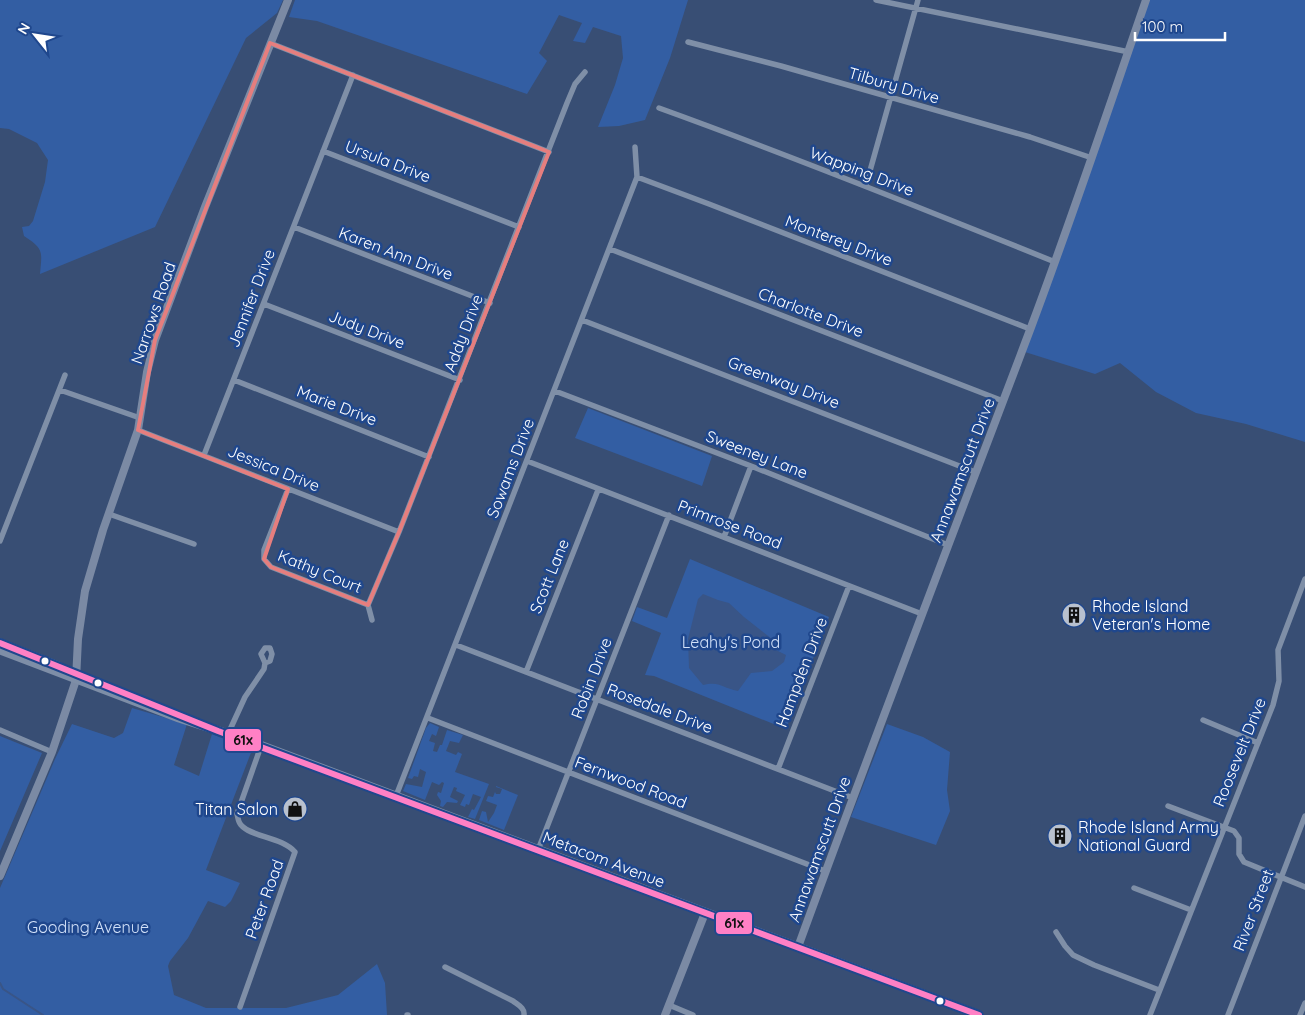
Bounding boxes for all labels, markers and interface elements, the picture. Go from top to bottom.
north arrow [10,10,60,60]
scale bar [1135,10,1225,42]
text: 100 m [1142,17,1183,36]
text: N [13,20,34,37]
street label: Tilbury Drive [846,62,942,108]
street label: Ursula Drive [342,135,434,187]
street label: Wapping Drive [807,142,917,200]
street label: Monterey Drive [783,210,895,270]
street label: Karen Ann Drive [336,222,456,284]
street label: Jennifer Drive [223,246,279,350]
street label: Narrows Road [126,259,180,367]
street label: Charlotte Drive [755,283,867,341]
street label: Addy Drive [439,291,487,375]
street label: Judy Drive [326,305,408,353]
street label: Greenway Drive [725,352,843,412]
street label: Marie Drive [294,381,380,429]
street label: Annawamscutt Drive [925,395,999,545]
street label: Sowams Drive [482,415,538,521]
street label: Sweeney Lane [703,425,811,483]
street label: Jessica Drive [225,440,323,496]
street label: Primrose Road [675,495,785,553]
street label: Scott Lane [525,536,573,616]
street label: Kathy Court [275,545,365,597]
place label: Rhode Island Veteran's Home [1092,596,1210,634]
building icon: Rhode Island Veteran's Home [1061,602,1087,628]
street label: Hampden Drive [771,614,831,730]
park label: Leahy's Pond [682,632,780,652]
street label: Robin Drive [566,634,616,722]
unlabelled marker [40,656,50,666]
unlabelled marker [93,678,103,688]
street label: Rosedale Drive [604,679,716,737]
street label: Roosevelt Drive [1208,695,1270,809]
line badge: 61x [224,728,262,752]
text: 61x [233,731,253,749]
street label: Fernwood Road [572,751,690,813]
street label: Annawamscutt Drive [783,773,855,925]
shop icon: Titan Salon [282,796,308,822]
place label: Titan Salon [195,799,278,819]
place label: Rhode Island Army National Guard [1078,817,1219,855]
building icon: Rhode Island Army National Guard [1047,823,1073,849]
street label: Metacom Avenue [540,827,668,891]
street label: Peter Road [240,857,288,941]
street label: River Street [1228,866,1278,954]
line badge: 61x [715,911,753,935]
text: 61x [724,914,744,932]
park label: Gooding Avenue [27,917,149,937]
unlabelled marker [935,996,945,1006]

